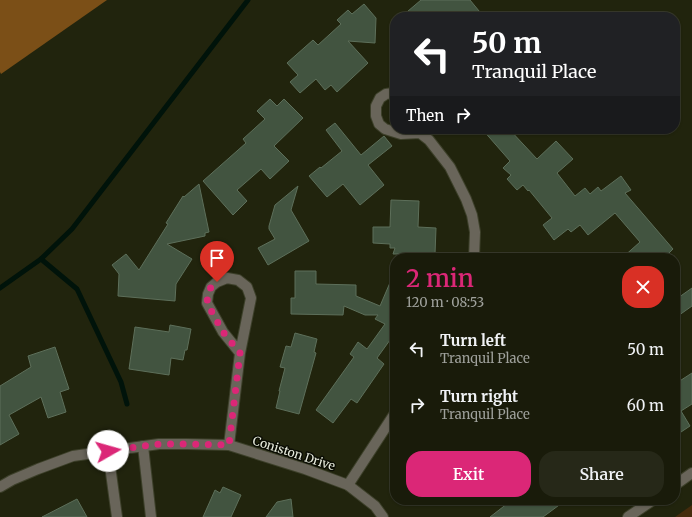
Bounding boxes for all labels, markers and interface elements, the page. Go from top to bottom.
text: 50 m [472,25,541,61]
icon: left [406,28,458,80]
text: Tranquil Place [472,60,596,83]
icon: right [452,104,474,126]
text: Then [406,106,444,125]
pin [200,241,234,282]
icon: arrive [206,247,228,269]
text: 2 min [406,263,474,294]
button: close [622,266,664,308]
text: 120 m · 08:53 [406,294,484,311]
text: Turn left [440,331,506,350]
icon: left [406,338,428,360]
text: 50 m [627,340,664,359]
text: Tranquil Place [440,350,530,367]
text: Turn right [440,387,518,406]
icon: right [406,394,428,416]
text: 60 m [627,396,664,415]
text: Tranquil Place [440,406,530,423]
position arrow [87,430,129,472]
street label: Coniston Drive [251,433,337,473]
button: Exit [406,451,531,497]
button: Share [539,451,664,497]

